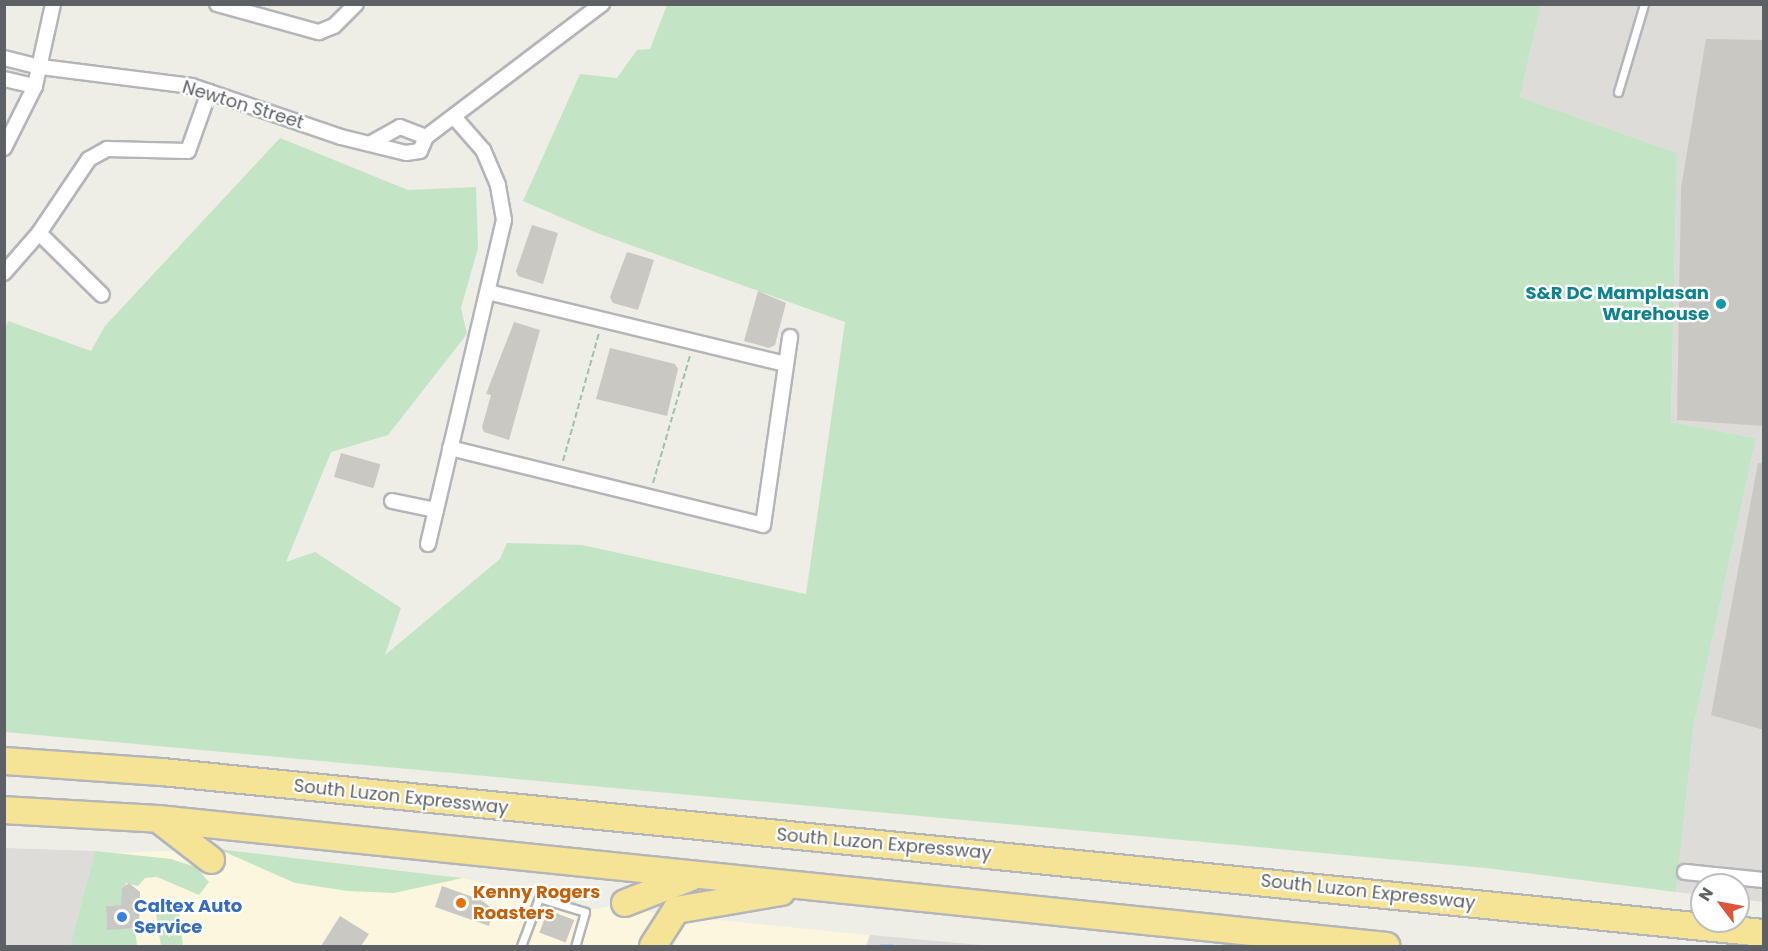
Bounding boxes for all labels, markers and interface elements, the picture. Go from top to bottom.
street label: Newton Street [180,76,306,134]
place label: S&R DC Mamplasan Warehouse [1525,283,1709,326]
marker: S&R DC Mamplasan Warehouse [1714,297,1728,311]
street label: South Luzon Expressway [293,775,509,819]
street label: South Luzon Expressway [776,824,992,864]
street label: South Luzon Expressway [1260,870,1476,914]
north arrow [1690,873,1750,933]
place label: Kenny Rogers Roasters [473,882,600,924]
text: N [1693,883,1719,905]
place label: Caltex Auto Service [134,896,242,938]
marker: Kenny Rogers Roasters [454,896,468,910]
marker: Caltex Auto Service [115,910,129,924]

